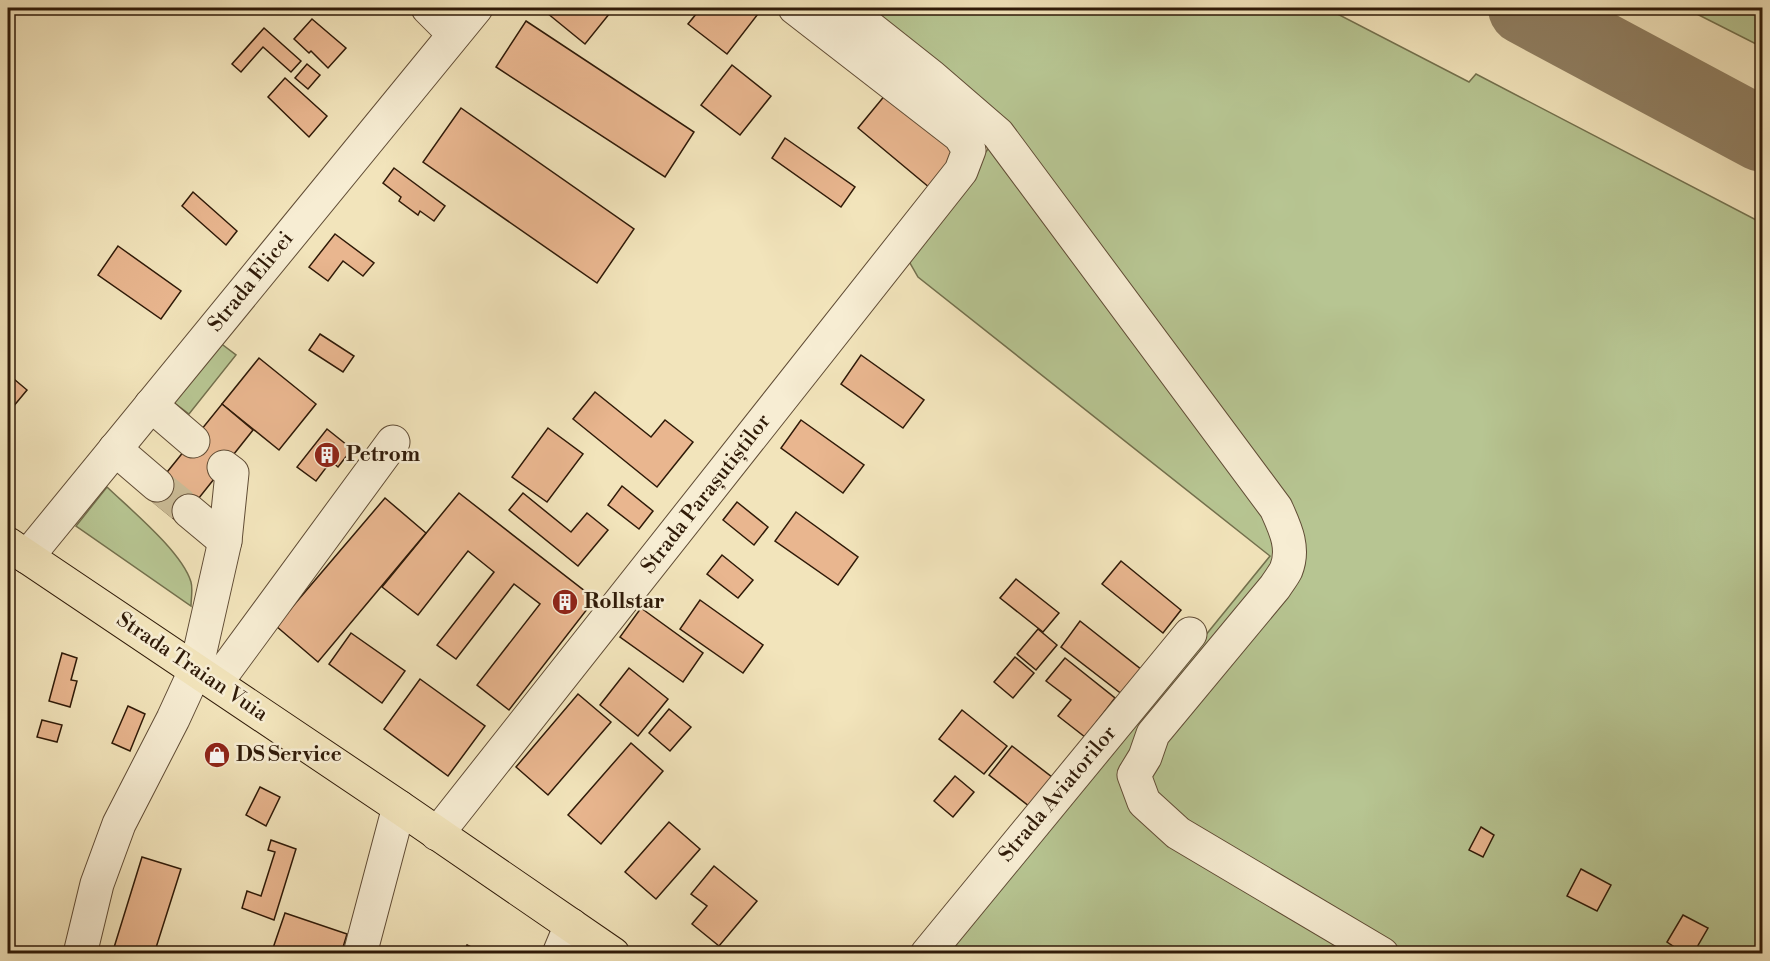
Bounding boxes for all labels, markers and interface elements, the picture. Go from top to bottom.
street label: Strada Elicei [203,226,299,338]
street label: Strada Parașutiștilor [635,409,777,579]
building icon: Petrom [312,440,342,470]
place label: Petrom [346,442,420,468]
building icon: Rollstar [550,587,580,617]
place label: Rollstar [584,589,665,615]
street label: Strada Traian Vuia [111,607,273,728]
street label: Strada Aviatorilor [993,721,1123,867]
shop icon: DS Service [202,740,232,770]
place label: DS Service [236,742,342,768]

